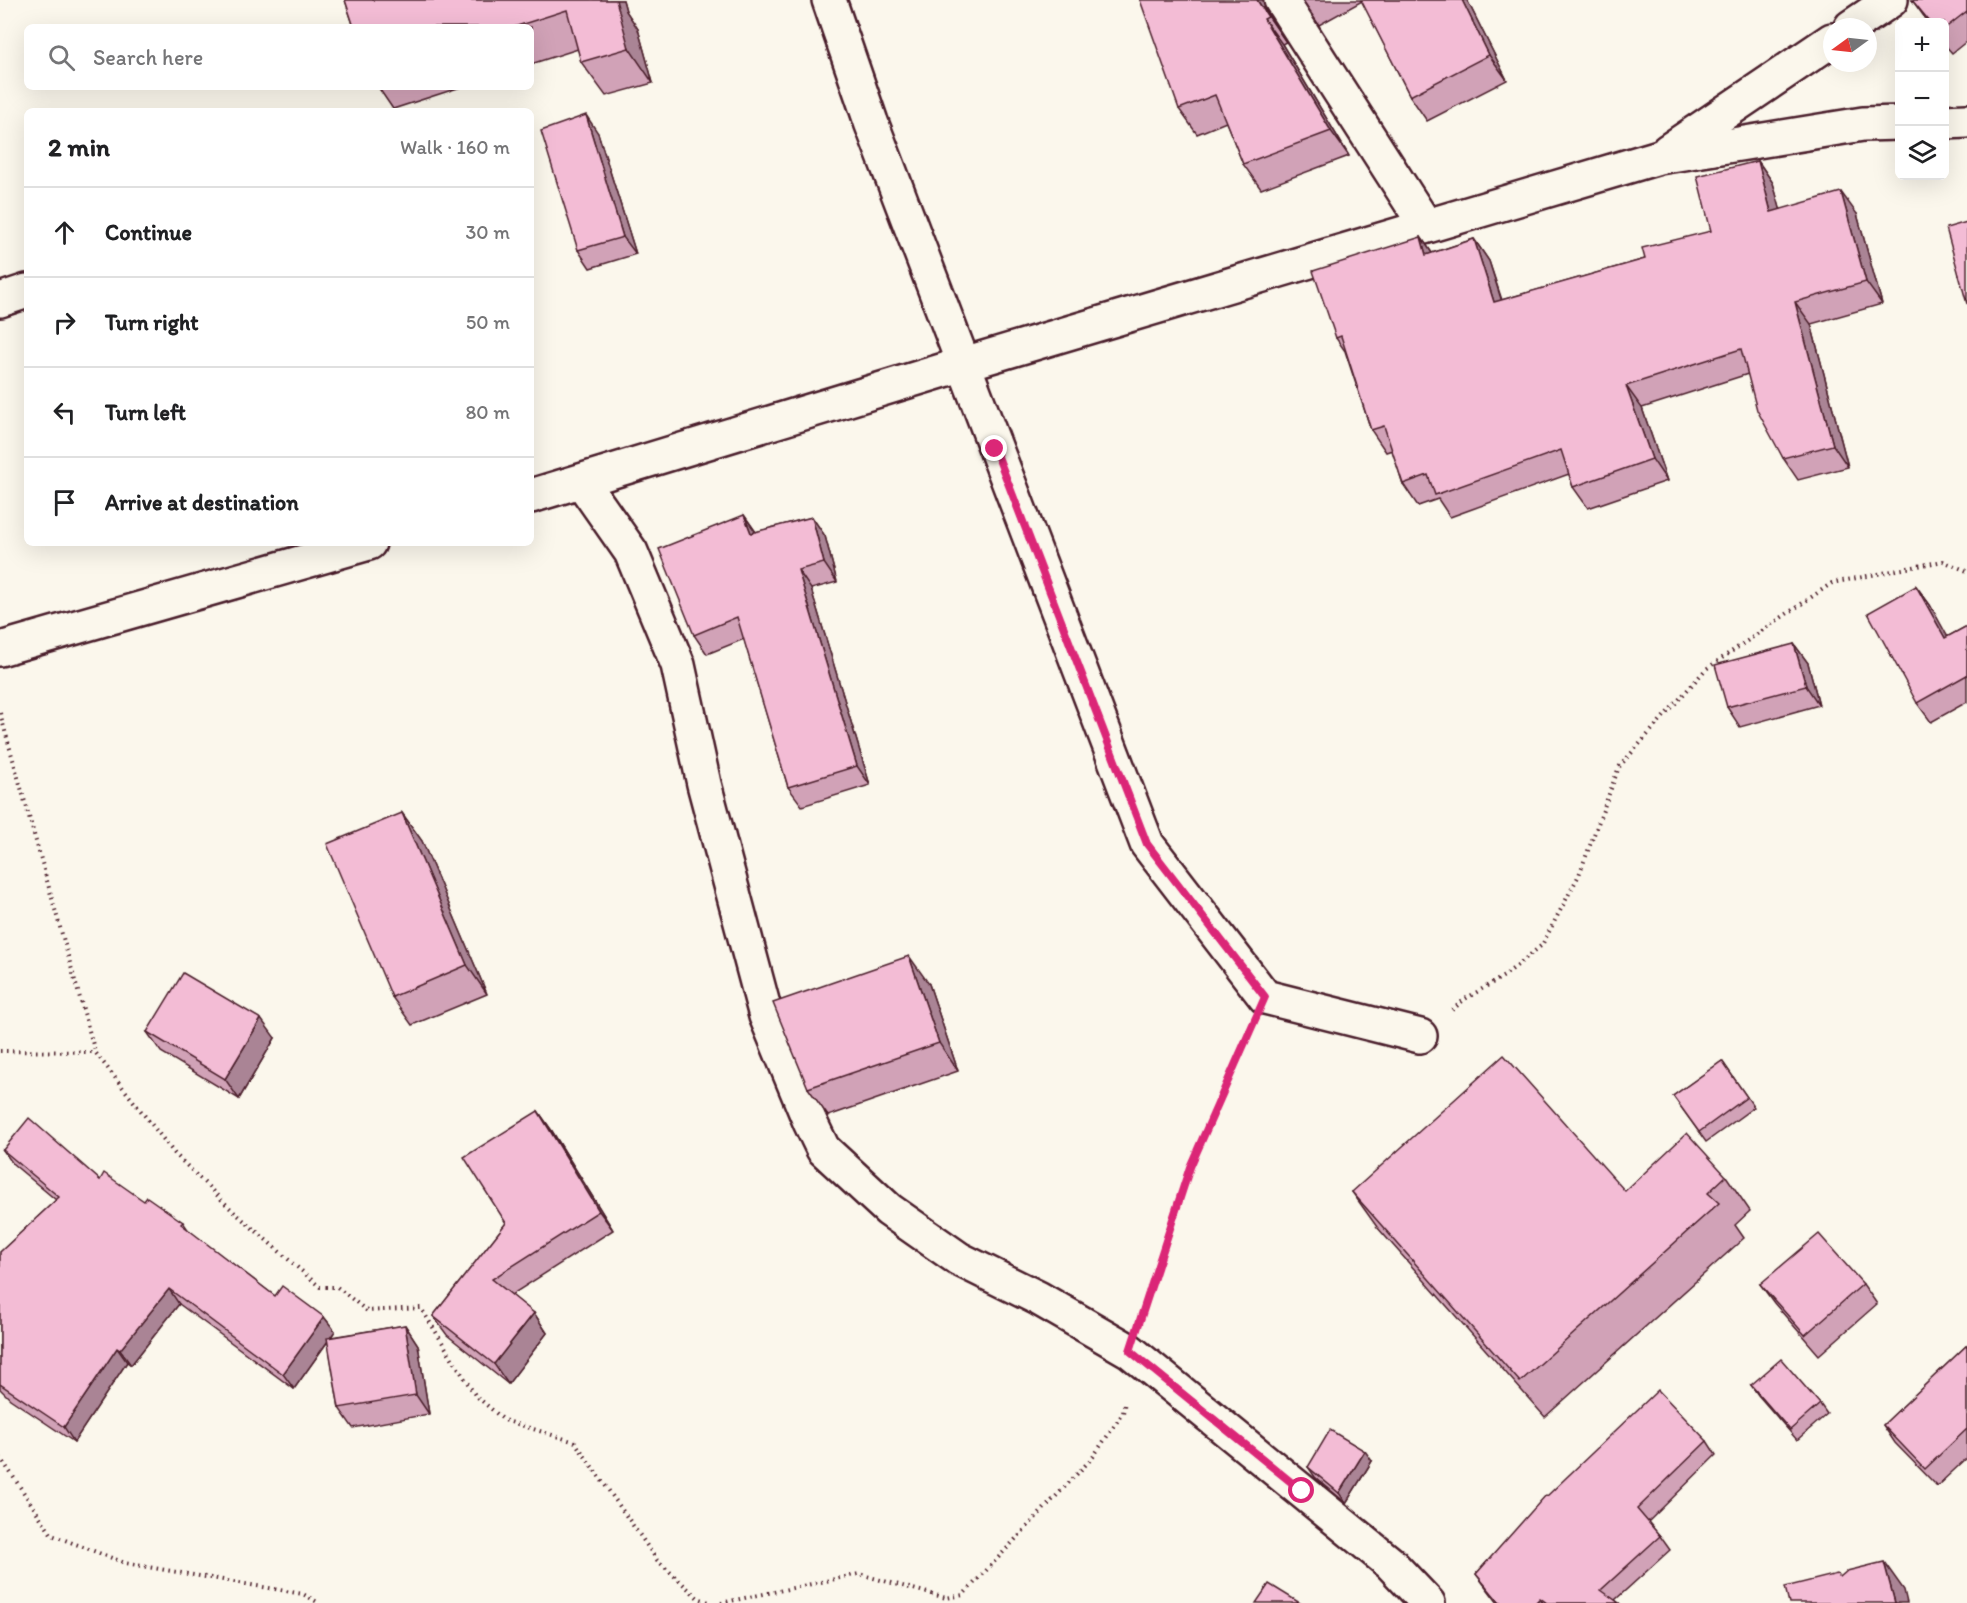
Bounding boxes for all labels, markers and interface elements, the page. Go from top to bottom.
north arrow [1823,18,1877,72]
map controls [1895,18,1949,180]
button: + [1895,18,1949,72]
search box [24,24,534,90]
icon: search [45,41,78,74]
text: Search here [93,44,203,71]
button: − [1895,72,1949,126]
button: layers [1895,126,1949,180]
text: 2 min [48,131,110,163]
text: Walk · 160 m [400,135,510,159]
icon: ahead [48,216,81,249]
text: Continue [105,219,192,246]
text: 30 m [465,220,510,244]
icon: right [48,306,81,339]
text: Turn right [105,309,199,336]
text: 50 m [466,310,510,334]
icon: left [48,396,81,429]
text: Turn left [105,399,186,426]
text: 80 m [465,400,510,424]
route end [981,435,1007,461]
icon: arrive [48,486,81,519]
text: Arrive at destination [105,489,299,516]
route start [1288,1477,1314,1503]

